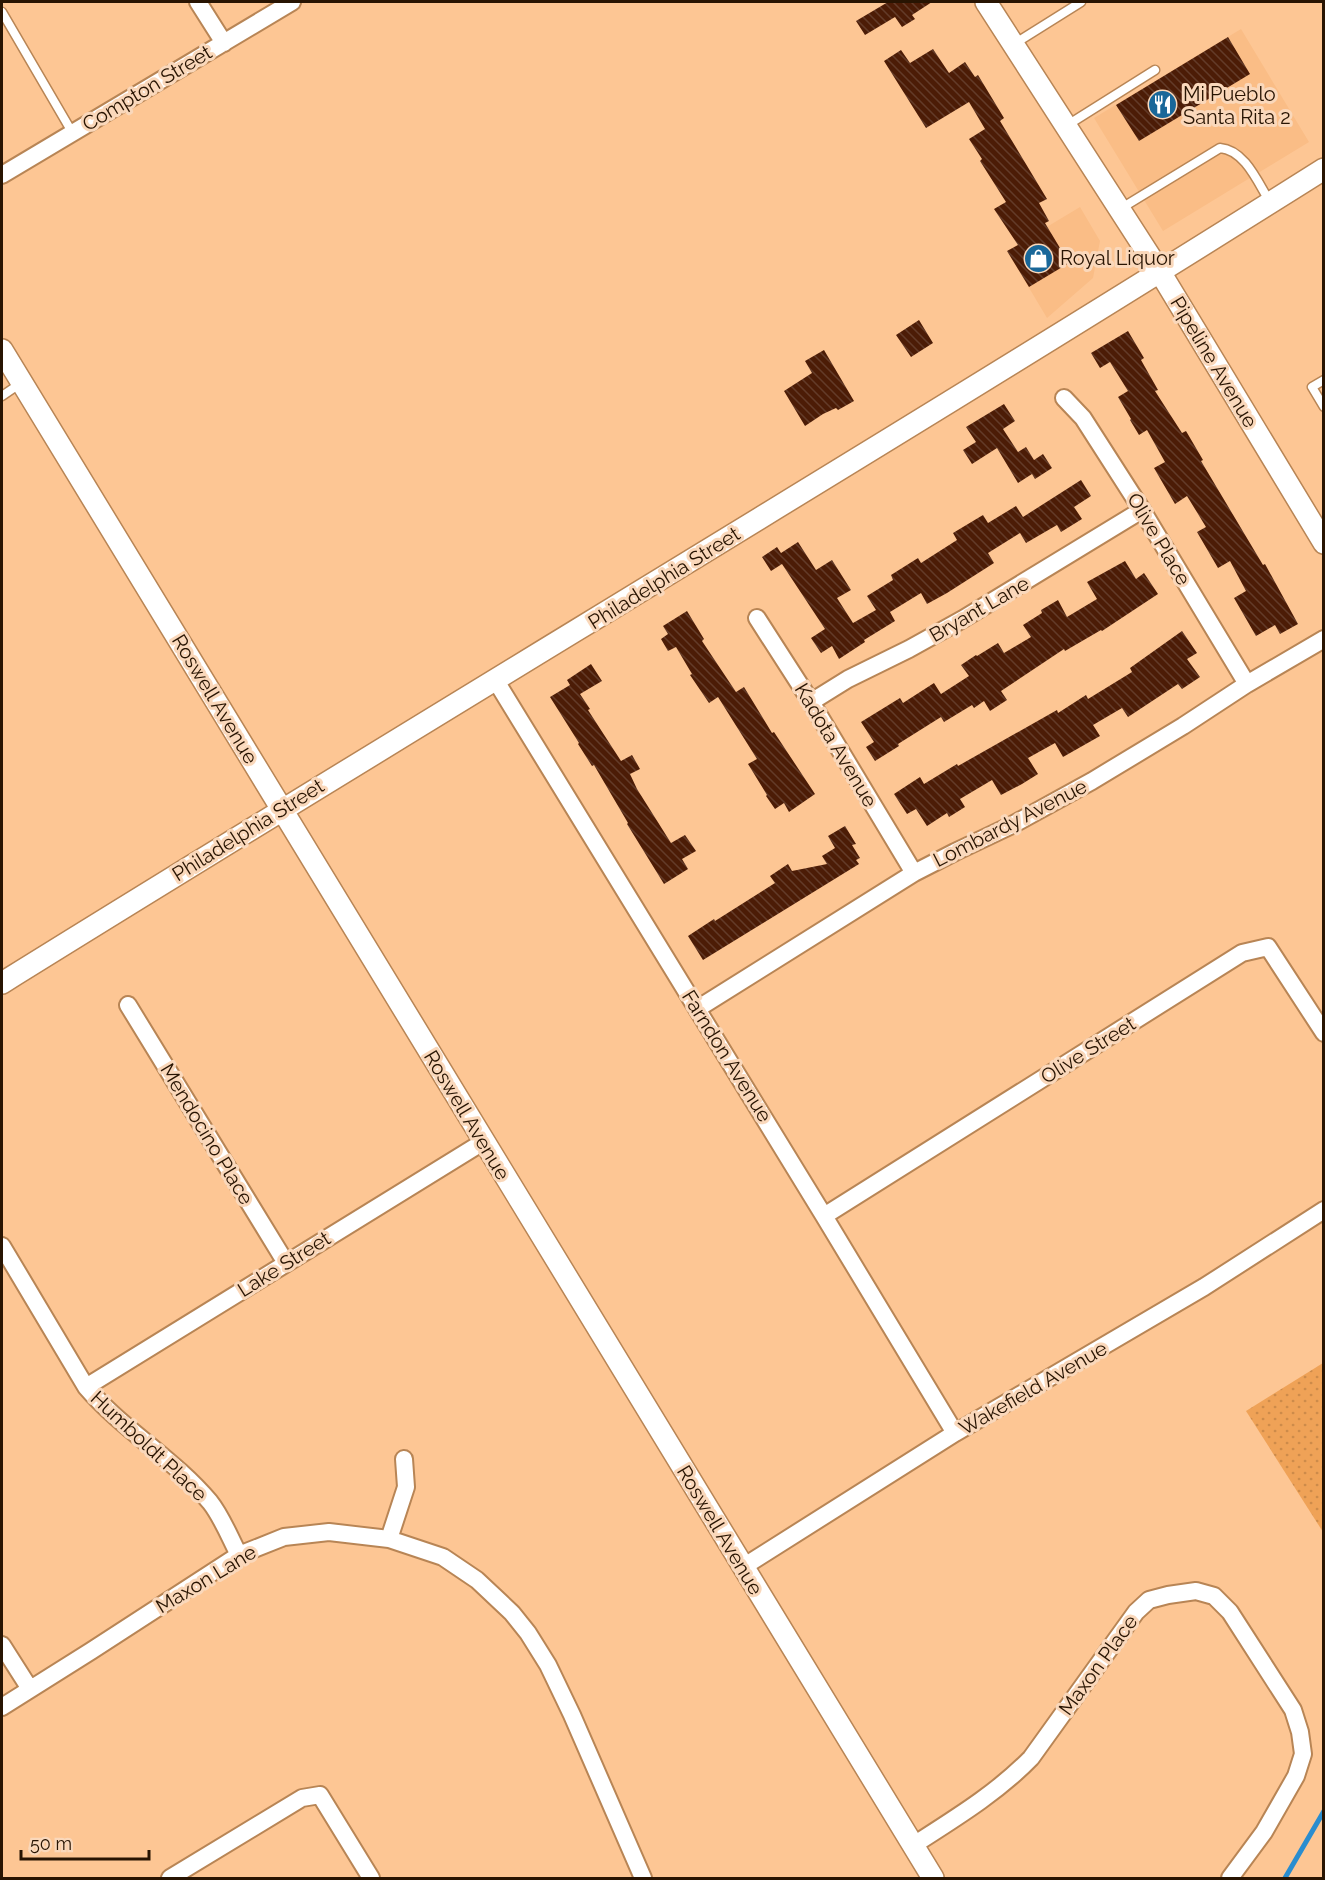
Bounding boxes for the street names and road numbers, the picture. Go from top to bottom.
street label: Compton Street [78,40,216,136]
street label: Pipeline Avenue [1165,292,1263,432]
street label: Olive Place [1122,489,1196,590]
street label: Philadelphia Street [584,522,744,634]
street label: Bryant Lane [925,571,1033,647]
street label: Roswell Avenue [167,630,263,768]
street label: Kadota Avenue [790,679,883,811]
street label: Philadelphia Street [168,774,328,886]
street label: Lombardy Avenue [929,774,1091,872]
street label: Farndon Avenue [677,986,777,1126]
street label: Olive Street [1036,1011,1140,1089]
street label: Roswell Avenue [419,1046,515,1184]
street label: Mendocino Place [155,1059,259,1209]
street label: Lake Street [233,1226,335,1302]
street label: Wakefield Avenue [955,1336,1111,1440]
street label: Humboldt Place [86,1386,212,1506]
street label: Roswell Avenue [672,1461,768,1599]
street label: Maxon Lane [152,1540,261,1618]
street label: Maxon Place [1054,1610,1143,1720]

